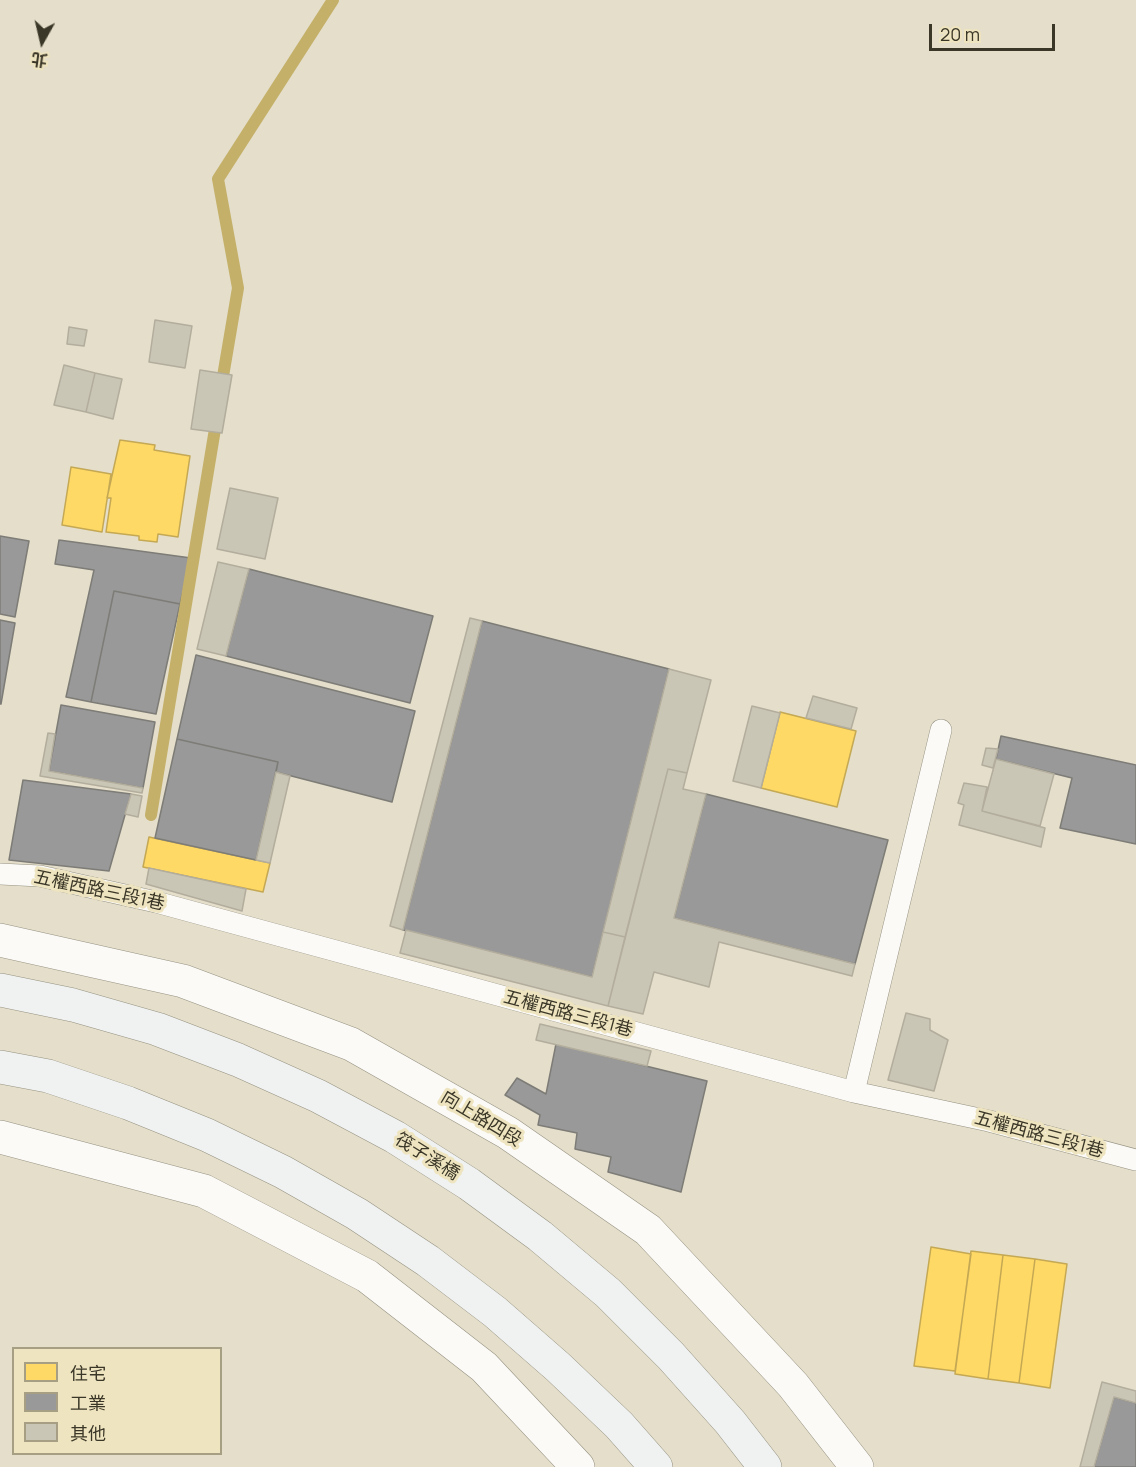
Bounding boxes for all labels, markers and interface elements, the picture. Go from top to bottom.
north arrow [12,12,72,72]
scale bar [932,12,1058,50]
text: 20 m [940,22,980,46]
text: 北 [30,48,49,72]
street label: 五權西路三段1巷 [32,867,166,915]
street label: 五權西路三段1巷 [501,986,635,1042]
street label: 向上路四段 [437,1087,525,1151]
street label: 五權西路三段1巷 [972,1107,1106,1163]
street label: 筏子溪橋 [391,1129,463,1185]
legend [12,1347,222,1455]
text: 住宅 [70,1361,106,1385]
text: 工業 [70,1391,106,1415]
text: 其他 [70,1421,106,1445]

